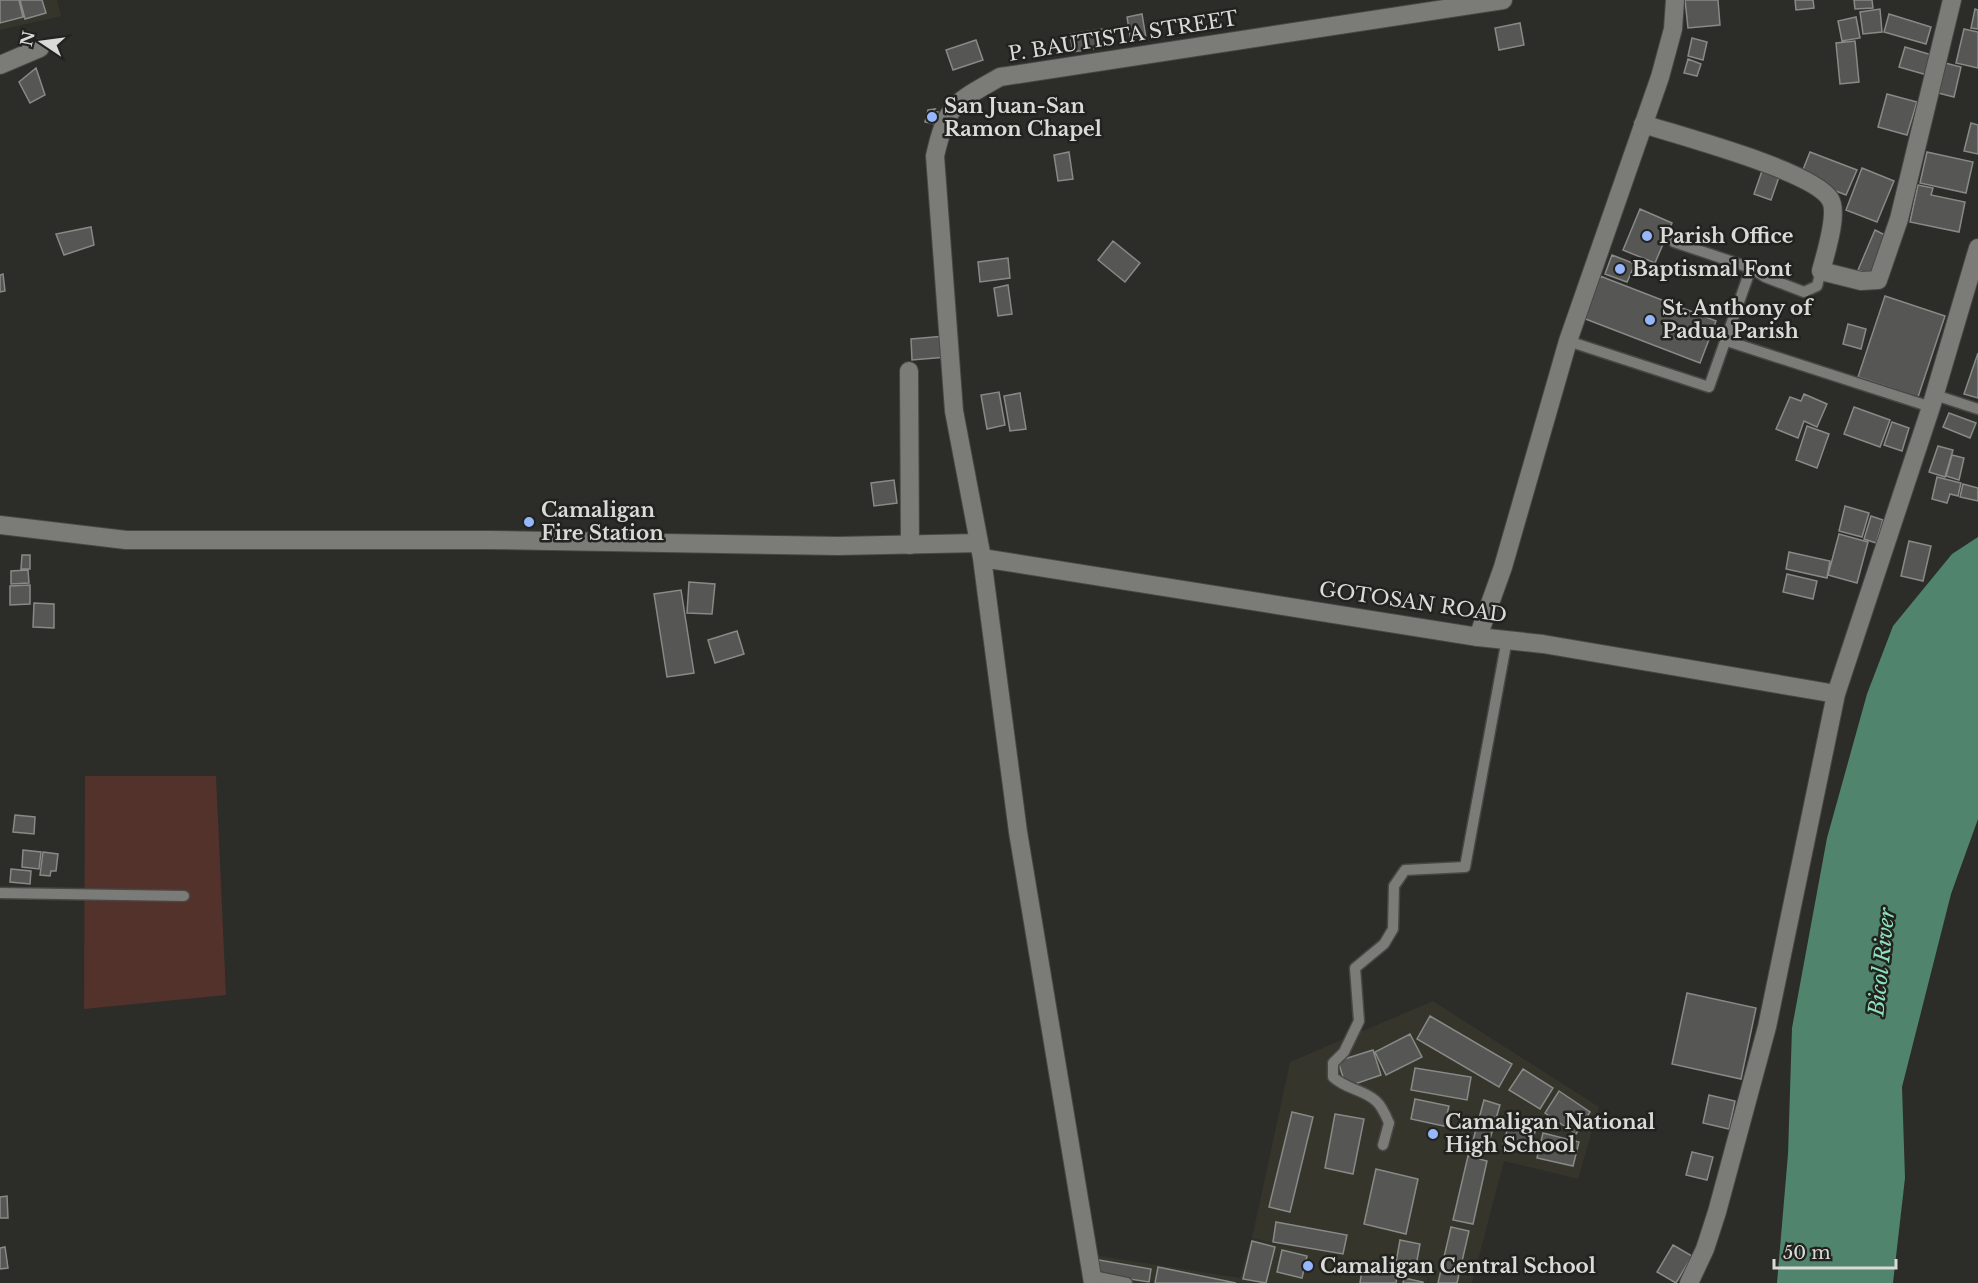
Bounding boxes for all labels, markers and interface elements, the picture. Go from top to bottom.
street label: P. BAUTISTA STREET [1007,6,1239,66]
north arrow [12,12,72,72]
text: N [16,29,39,48]
place label: San Juan-San Ramon Chapel [944,94,1102,141]
marker: San Juan-San Ramon Chapel [925,110,939,124]
place label: Parish Office [1659,224,1793,248]
marker: Parish Office [1640,229,1654,243]
place label: Baptismal Font [1632,257,1792,281]
marker: Baptismal Font [1613,262,1627,276]
place label: St. Anthony of Padua Parish [1662,296,1814,343]
marker: St. Anthony of Padua Parish [1643,313,1657,327]
place label: Camaligan Fire Station [541,498,664,545]
marker: Camaligan Fire Station [522,515,536,529]
street label: GOTOSAN ROAD [1317,577,1509,627]
water label: Bicol River [1863,905,1901,1018]
place label: Camaligan National High School [1445,1110,1655,1157]
marker: Camaligan National High School [1426,1127,1440,1141]
scale bar [1774,1232,1896,1270]
text: 50 m [1783,1242,1831,1264]
place label: Camaligan Central School [1320,1254,1596,1278]
marker: Camaligan Central School [1301,1259,1315,1273]

